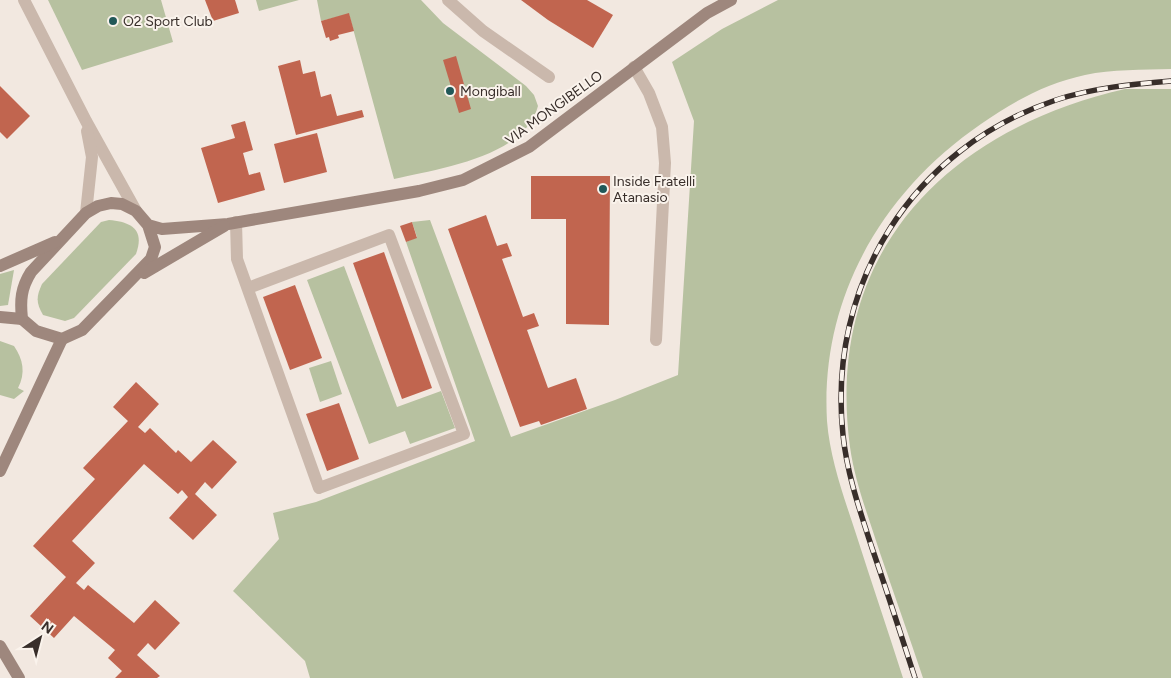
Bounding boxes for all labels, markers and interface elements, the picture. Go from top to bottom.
place label: O2 Sport Club [123,13,213,30]
marker: O2 Sport Club [107,15,119,27]
street label: VIA MONGIBELLO [502,67,606,149]
place label: Mongiball [460,83,521,100]
marker: Mongiball [444,85,456,97]
place label: Inside Fratelli Atanasio [613,173,695,206]
marker: Inside Fratelli Atanasio [597,183,609,195]
north arrow [15,613,65,663]
text: N [38,618,57,638]

